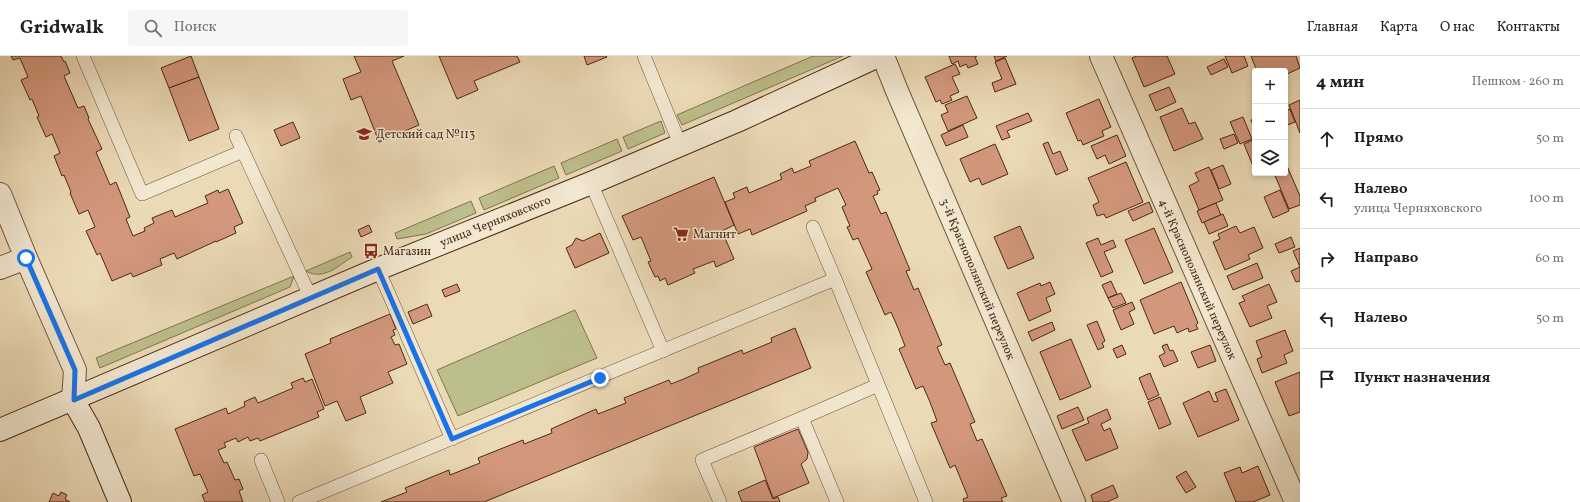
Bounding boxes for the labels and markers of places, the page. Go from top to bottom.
school or university icon: Детский сад №113 [355,125,373,143]
place label: Детский сад №113 [376,127,475,143]
supermarket icon: Магнит [672,225,690,243]
place label: Магнит [693,227,736,243]
bus stop icon: Магазин [362,242,380,260]
place label: Магазин [383,244,431,260]

